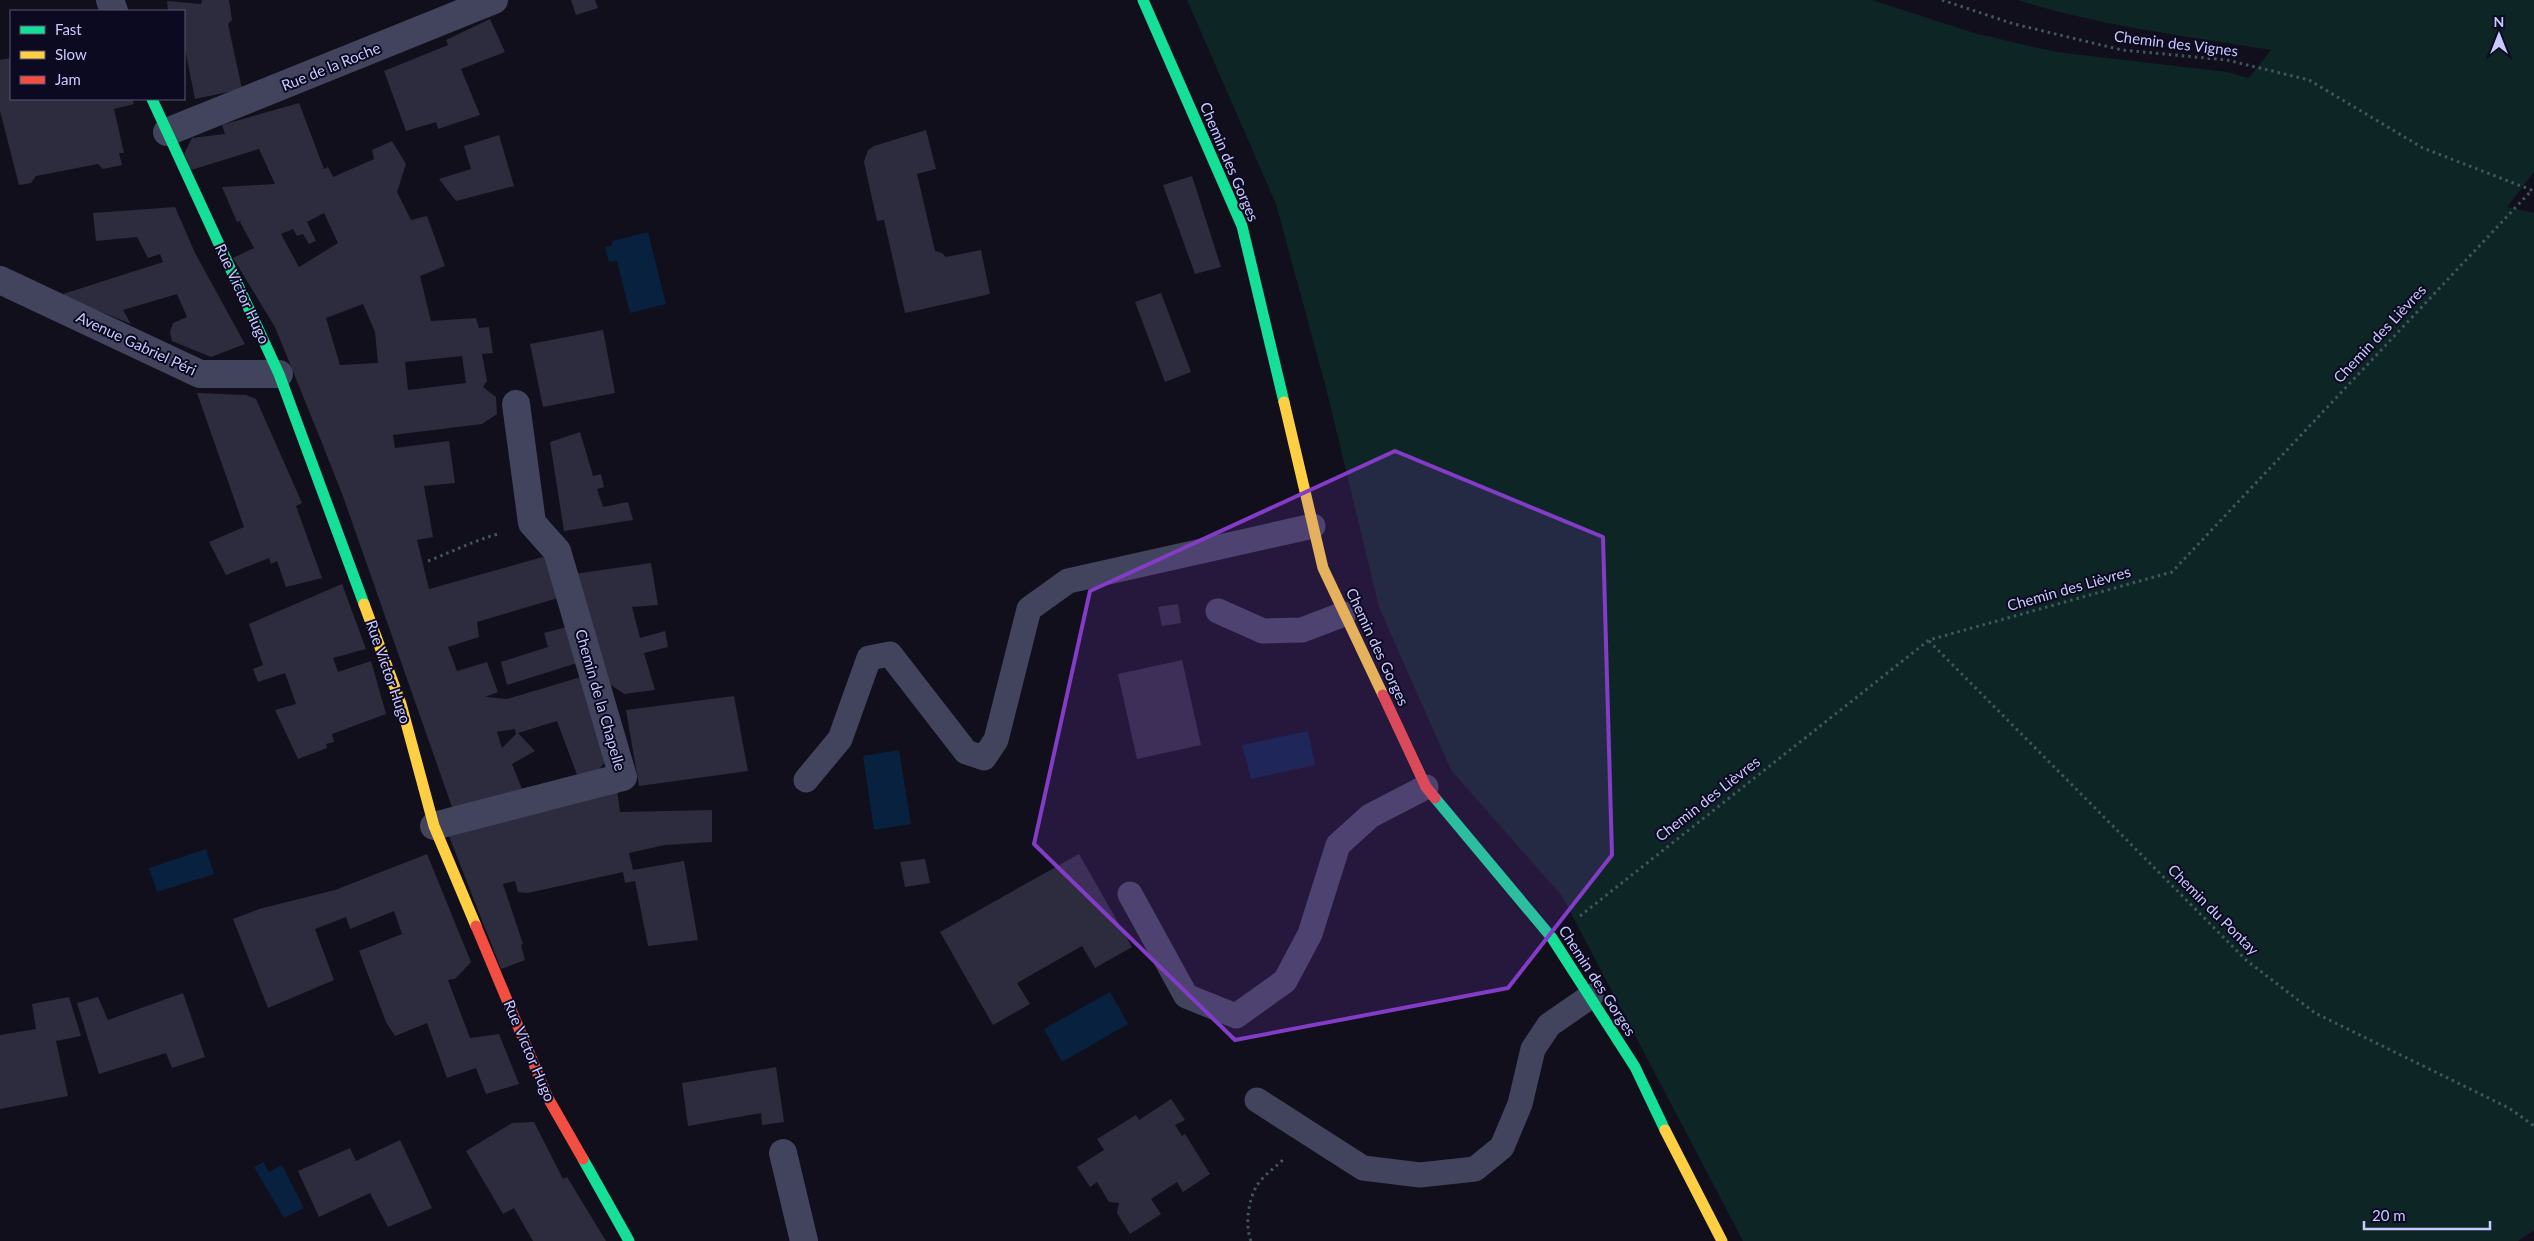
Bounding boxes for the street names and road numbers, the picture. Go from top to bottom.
street label: Chemin des Vignes [2113,26,2239,60]
street label: Rue de la Roche [279,38,383,94]
street label: Chemin des Gorges [1197,99,1263,224]
street label: Rue Victor Hugo [212,241,274,346]
street label: Chemin des Lièvres [2329,281,2429,386]
street label: Avenue Gabriel Péri [74,307,199,379]
street label: Chemin des Lièvres [2005,562,2132,614]
street label: Chemin des Gorges [1343,585,1413,708]
street label: Rue Victor Hugo [363,618,415,726]
street label: Chemin de la Chapelle [572,627,630,773]
street label: Chemin des Lièvres [1652,752,1763,845]
street label: Chemin du Pontay [2165,860,2263,959]
street label: Chemin des Gorges [1555,922,1640,1039]
street label: Rue Victor Hugo [500,997,559,1104]

